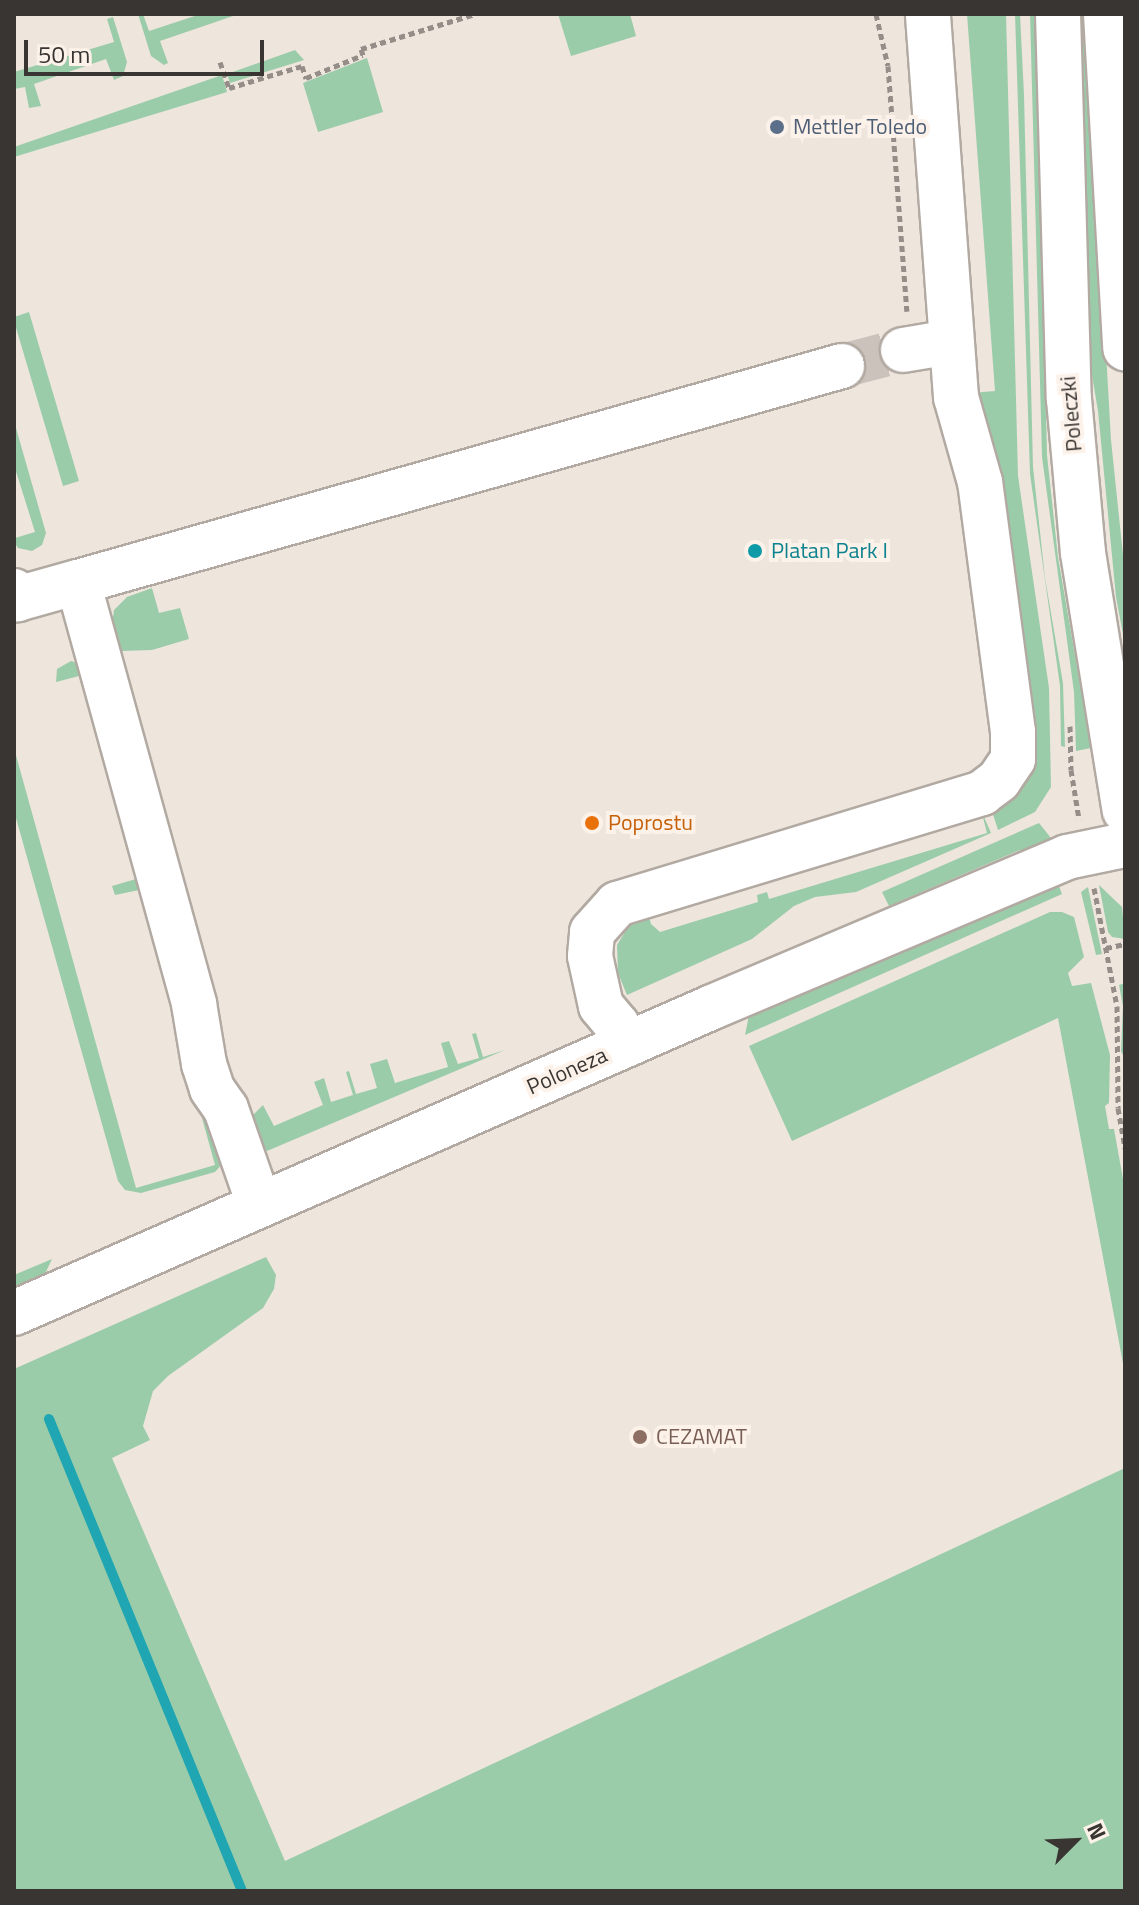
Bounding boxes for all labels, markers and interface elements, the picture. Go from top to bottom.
scale bar [28,24,268,74]
text: 50 m [38,36,90,72]
place label: Mettler Toledo [793,114,927,140]
marker: Mettler Toledo [768,118,786,136]
street label: Poleczki [1055,375,1087,453]
place label: Platan Park I [771,538,888,564]
marker: Platan Park I [746,542,764,560]
place label: Poprostu [608,810,693,836]
marker: Poprostu [583,814,601,832]
street label: Poloneza [523,1042,611,1100]
place label: CEZAMAT [656,1424,747,1450]
marker: CEZAMAT [631,1428,649,1446]
north arrow [1035,1801,1115,1881]
text: N [1078,1817,1116,1845]

